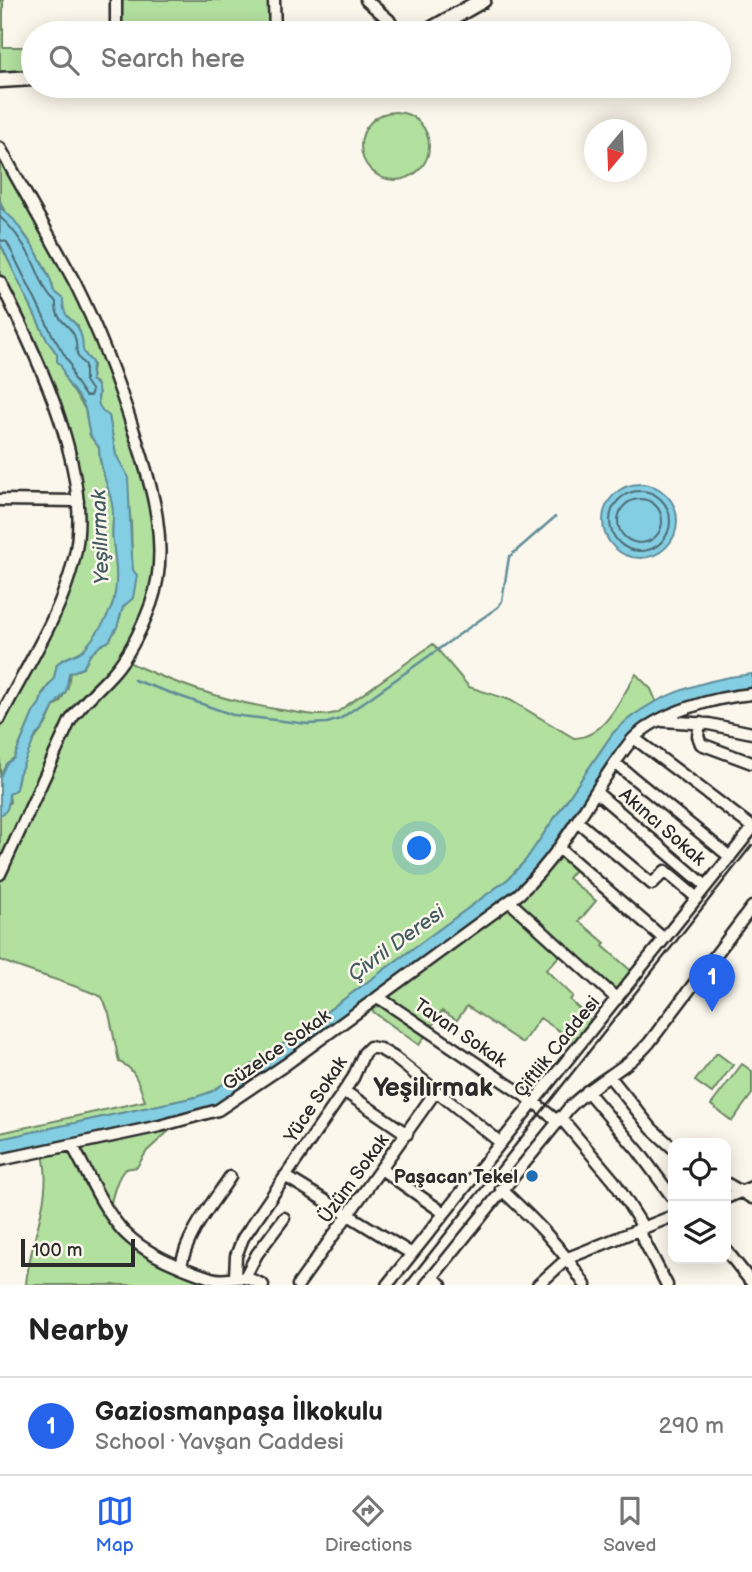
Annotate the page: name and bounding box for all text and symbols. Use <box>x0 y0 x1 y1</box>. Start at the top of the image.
search box <box>21 21 731 98</box>
icon: search <box>45 41 83 79</box>
text: Search here <box>101 44 245 75</box>
north arrow <box>584 119 647 182</box>
water label: Yeşilırmak <box>86 488 115 585</box>
street label: Akıncı Sokak <box>614 783 710 871</box>
your location <box>402 831 436 865</box>
water label: Çivril Deresi <box>343 899 451 987</box>
pin: 1 <box>689 954 735 1012</box>
street label: Çiftlik Caddesi <box>509 992 605 1102</box>
street label: Tavan Sokak <box>410 994 511 1073</box>
street label: Güzelce Sokak <box>218 1004 336 1096</box>
street label: Yüce Sokak <box>279 1052 353 1148</box>
district label: Yeşilırmak <box>373 1073 493 1104</box>
street label: Üzüm Sokak <box>314 1129 395 1228</box>
map controls <box>668 1138 731 1264</box>
button: locate <box>668 1138 731 1201</box>
place label: Paşacan Tekel <box>394 1166 518 1189</box>
marker: Paşacan Tekel <box>524 1168 540 1184</box>
button: layers <box>668 1201 731 1264</box>
scale bar <box>21 1236 135 1268</box>
text: 100 m <box>32 1239 83 1262</box>
text: Nearby <box>28 1313 128 1349</box>
text: Gaziosmanpaşa İlkokulu <box>95 1397 383 1428</box>
text: 1 <box>46 1412 56 1440</box>
text: 290 m <box>658 1412 724 1440</box>
text: School · Yavşan Caddesi <box>95 1428 344 1456</box>
tab: Map <box>96 1492 134 1557</box>
tab: Directions <box>325 1492 412 1557</box>
tab: Saved <box>603 1492 656 1557</box>

